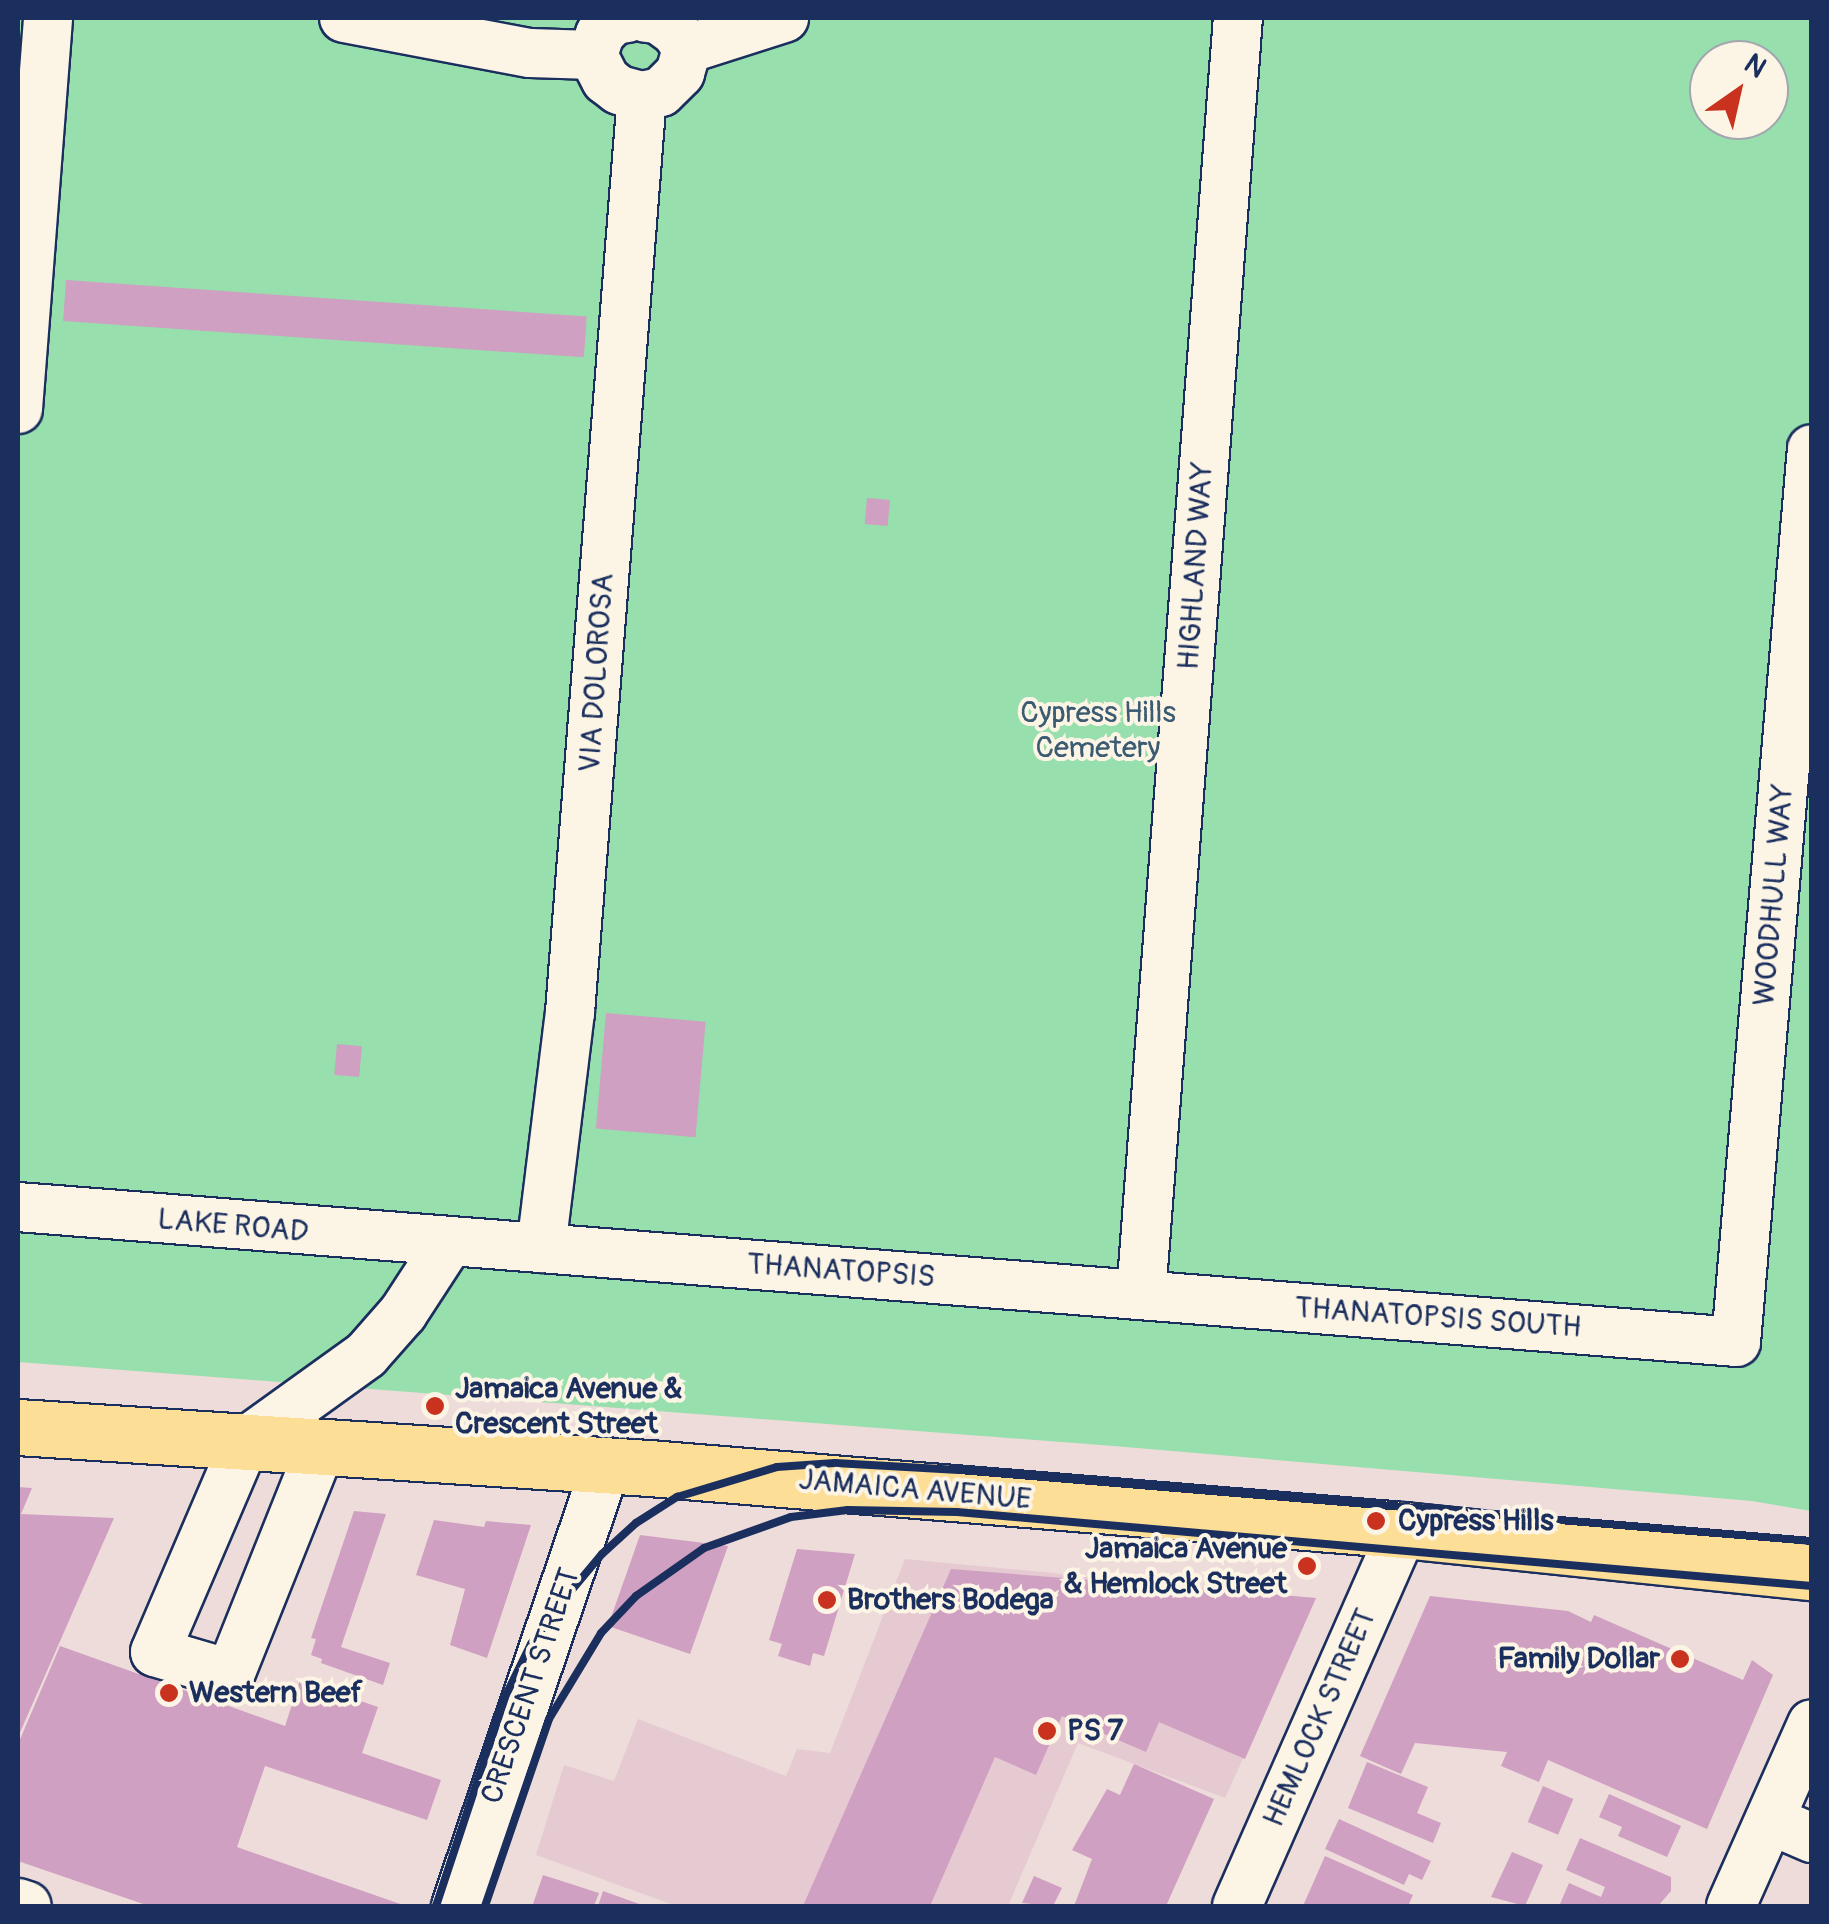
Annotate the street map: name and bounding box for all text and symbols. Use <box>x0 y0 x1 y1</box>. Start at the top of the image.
north arrow <box>1689 40 1789 140</box>
text: N <box>1737 47 1773 86</box>
street label: HIGHLAND WAY <box>1171 461 1221 671</box>
street label: VIA DOLOROSA <box>572 572 622 774</box>
park label: Cypress Hills Cemetery <box>1020 695 1176 766</box>
street label: WOODHULL WAY <box>1746 783 1802 1007</box>
street label: LAKE ROAD <box>156 1201 310 1251</box>
street label: THANATOPSIS <box>746 1246 936 1296</box>
street label: THANATOPSIS SOUTH <box>1294 1290 1582 1346</box>
place label: Jamaica Avenue & Crescent Street <box>455 1371 682 1442</box>
marker: Jamaica Avenue & Crescent Street <box>424 1395 446 1417</box>
street label: JAMAICA AVENUE <box>797 1462 1033 1518</box>
place label: Cypress Hills <box>1398 1503 1554 1539</box>
marker: Cypress Hills <box>1363 1508 1389 1534</box>
place label: Jamaica Avenue & Hemlock Street <box>1064 1531 1287 1602</box>
marker: Jamaica Avenue & Hemlock Street <box>1296 1555 1318 1577</box>
street label: CRESCENT STREET <box>474 1564 588 1808</box>
place label: Brothers Bodega <box>847 1582 1054 1618</box>
marker: Brothers Bodega <box>816 1589 838 1611</box>
street label: HEMLOCK STREET <box>1256 1604 1384 1832</box>
place label: Family Dollar <box>1497 1641 1660 1677</box>
marker: Family Dollar <box>1669 1648 1691 1670</box>
place label: Western Beef <box>189 1675 363 1711</box>
marker: Western Beef <box>158 1682 180 1704</box>
place label: PS 7 <box>1067 1713 1123 1749</box>
marker: PS 7 <box>1036 1720 1058 1742</box>

